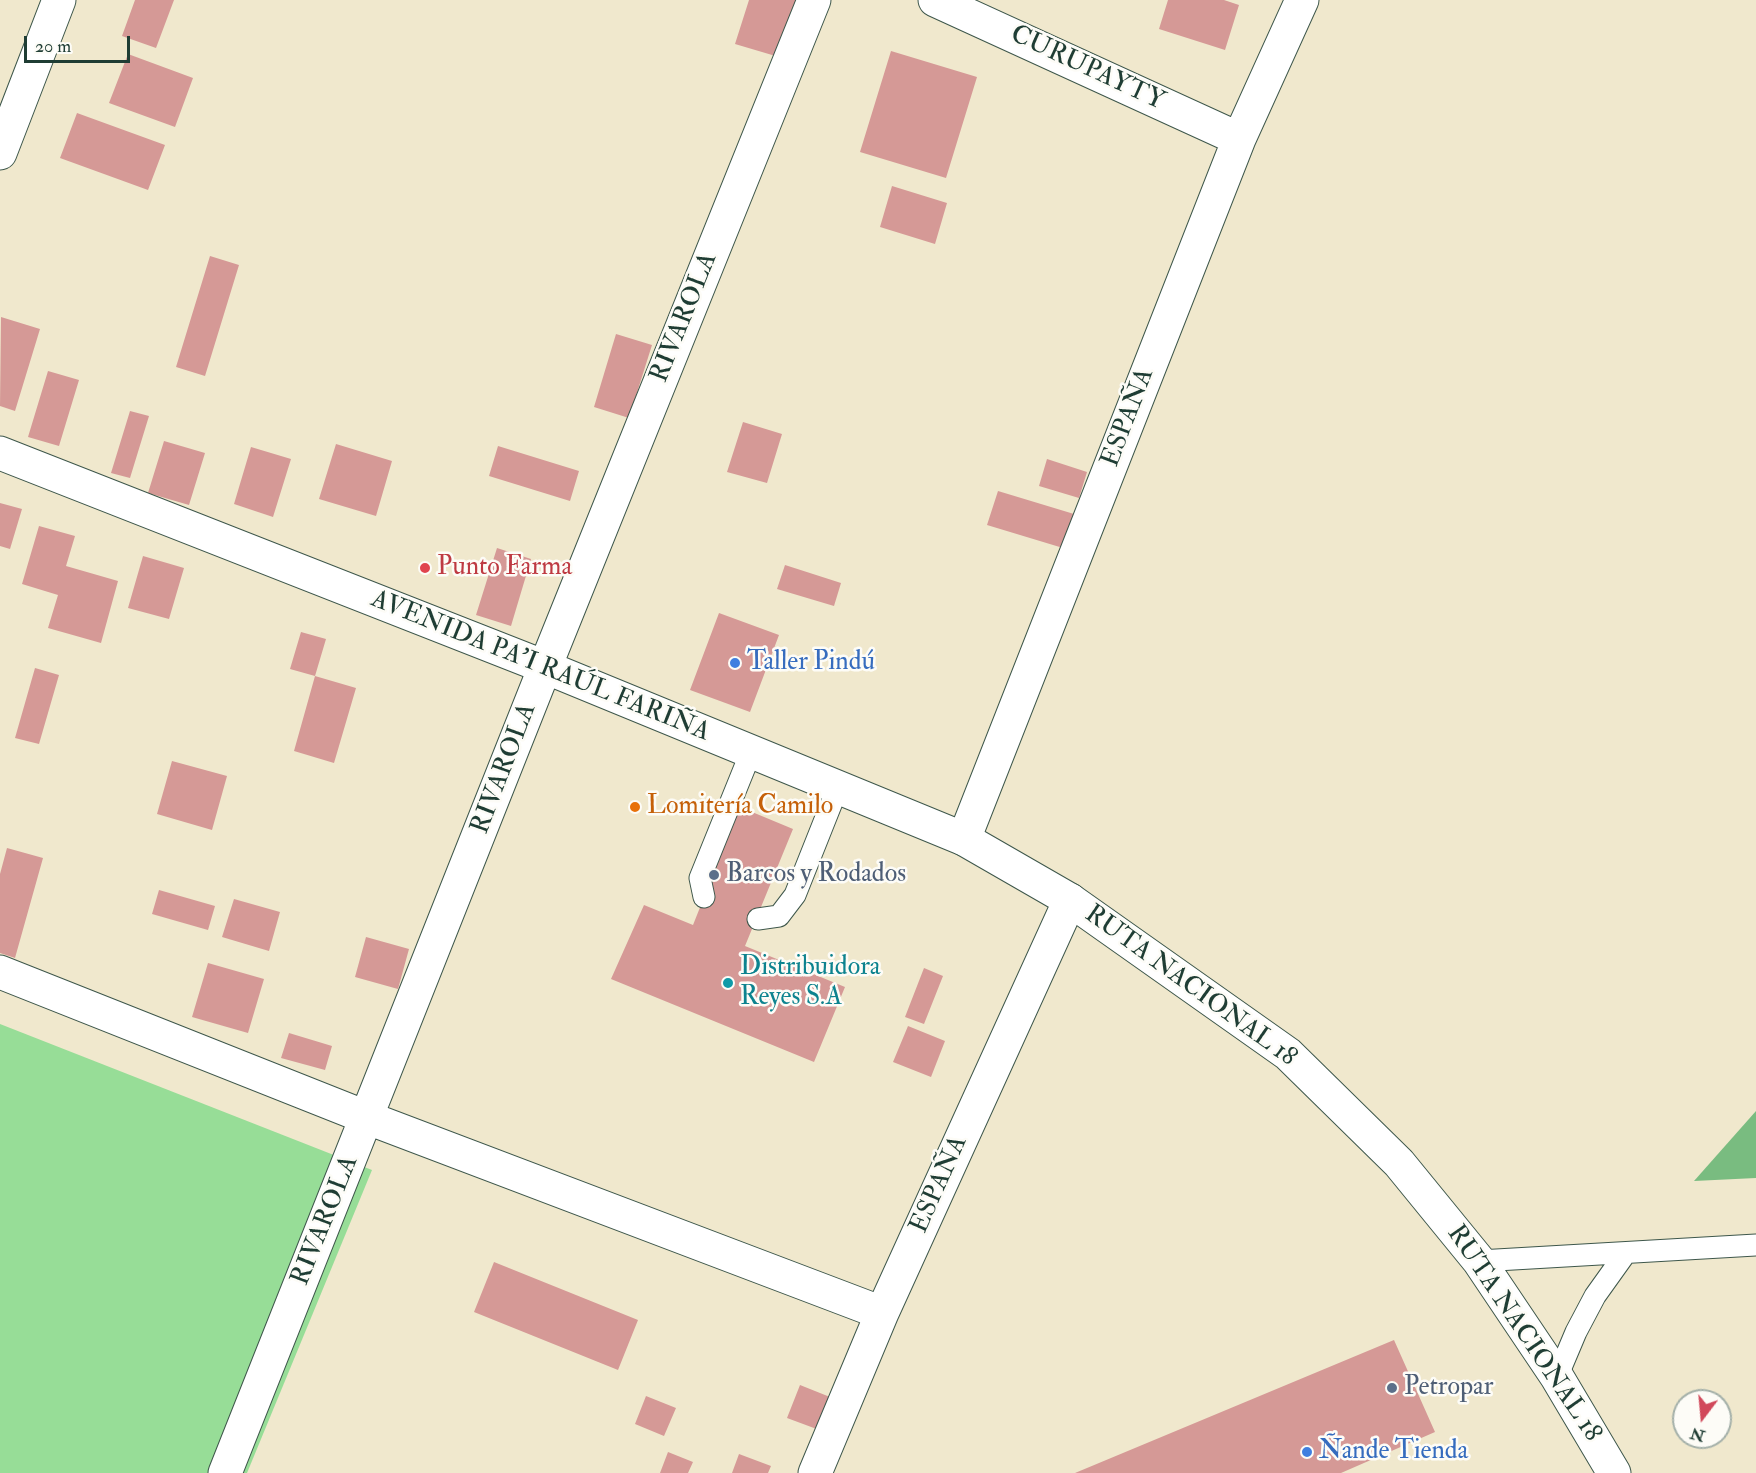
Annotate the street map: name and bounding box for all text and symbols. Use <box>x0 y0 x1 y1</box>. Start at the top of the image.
street label: CURUPAYTY <box>1005 20 1169 118</box>
scale bar <box>27 24 134 62</box>
text: 20 m <box>35 35 71 58</box>
street label: RIVAROLA <box>645 248 725 388</box>
street label: ESPAÑA <box>1096 364 1162 472</box>
place label: Punto Farma <box>437 552 572 584</box>
marker: Punto Farma <box>418 561 432 575</box>
street label: AVENIDA PA'I RAÚL FARIÑA <box>366 585 714 749</box>
place label: Taller Pindú <box>747 647 875 679</box>
marker: Taller Pindú <box>728 656 742 670</box>
street label: RIVAROLA <box>466 699 544 839</box>
place label: Lomitería Camilo <box>647 791 833 823</box>
marker: Lomitería Camilo <box>628 800 642 814</box>
place label: Barcos y Rodados <box>726 859 906 891</box>
marker: Barcos y Rodados <box>707 868 721 882</box>
street label: RUTA NACIONAL 18 <box>1078 900 1302 1074</box>
place label: Distribuidora Reyes S.A <box>740 952 881 1014</box>
marker: Distribuidora Reyes S.A <box>721 976 735 990</box>
street label: ESPAÑA <box>905 1131 975 1239</box>
street label: RIVAROLA <box>286 1151 366 1291</box>
street label: RUTA NACIONAL 18 <box>1439 1220 1607 1448</box>
place label: Petropar <box>1404 1372 1493 1404</box>
marker: Petropar <box>1385 1381 1399 1395</box>
north arrow <box>1672 1389 1732 1449</box>
text: N <box>1688 1423 1707 1446</box>
place label: Ñande Tienda <box>1319 1436 1468 1468</box>
marker: Ñande Tienda <box>1300 1445 1314 1459</box>

